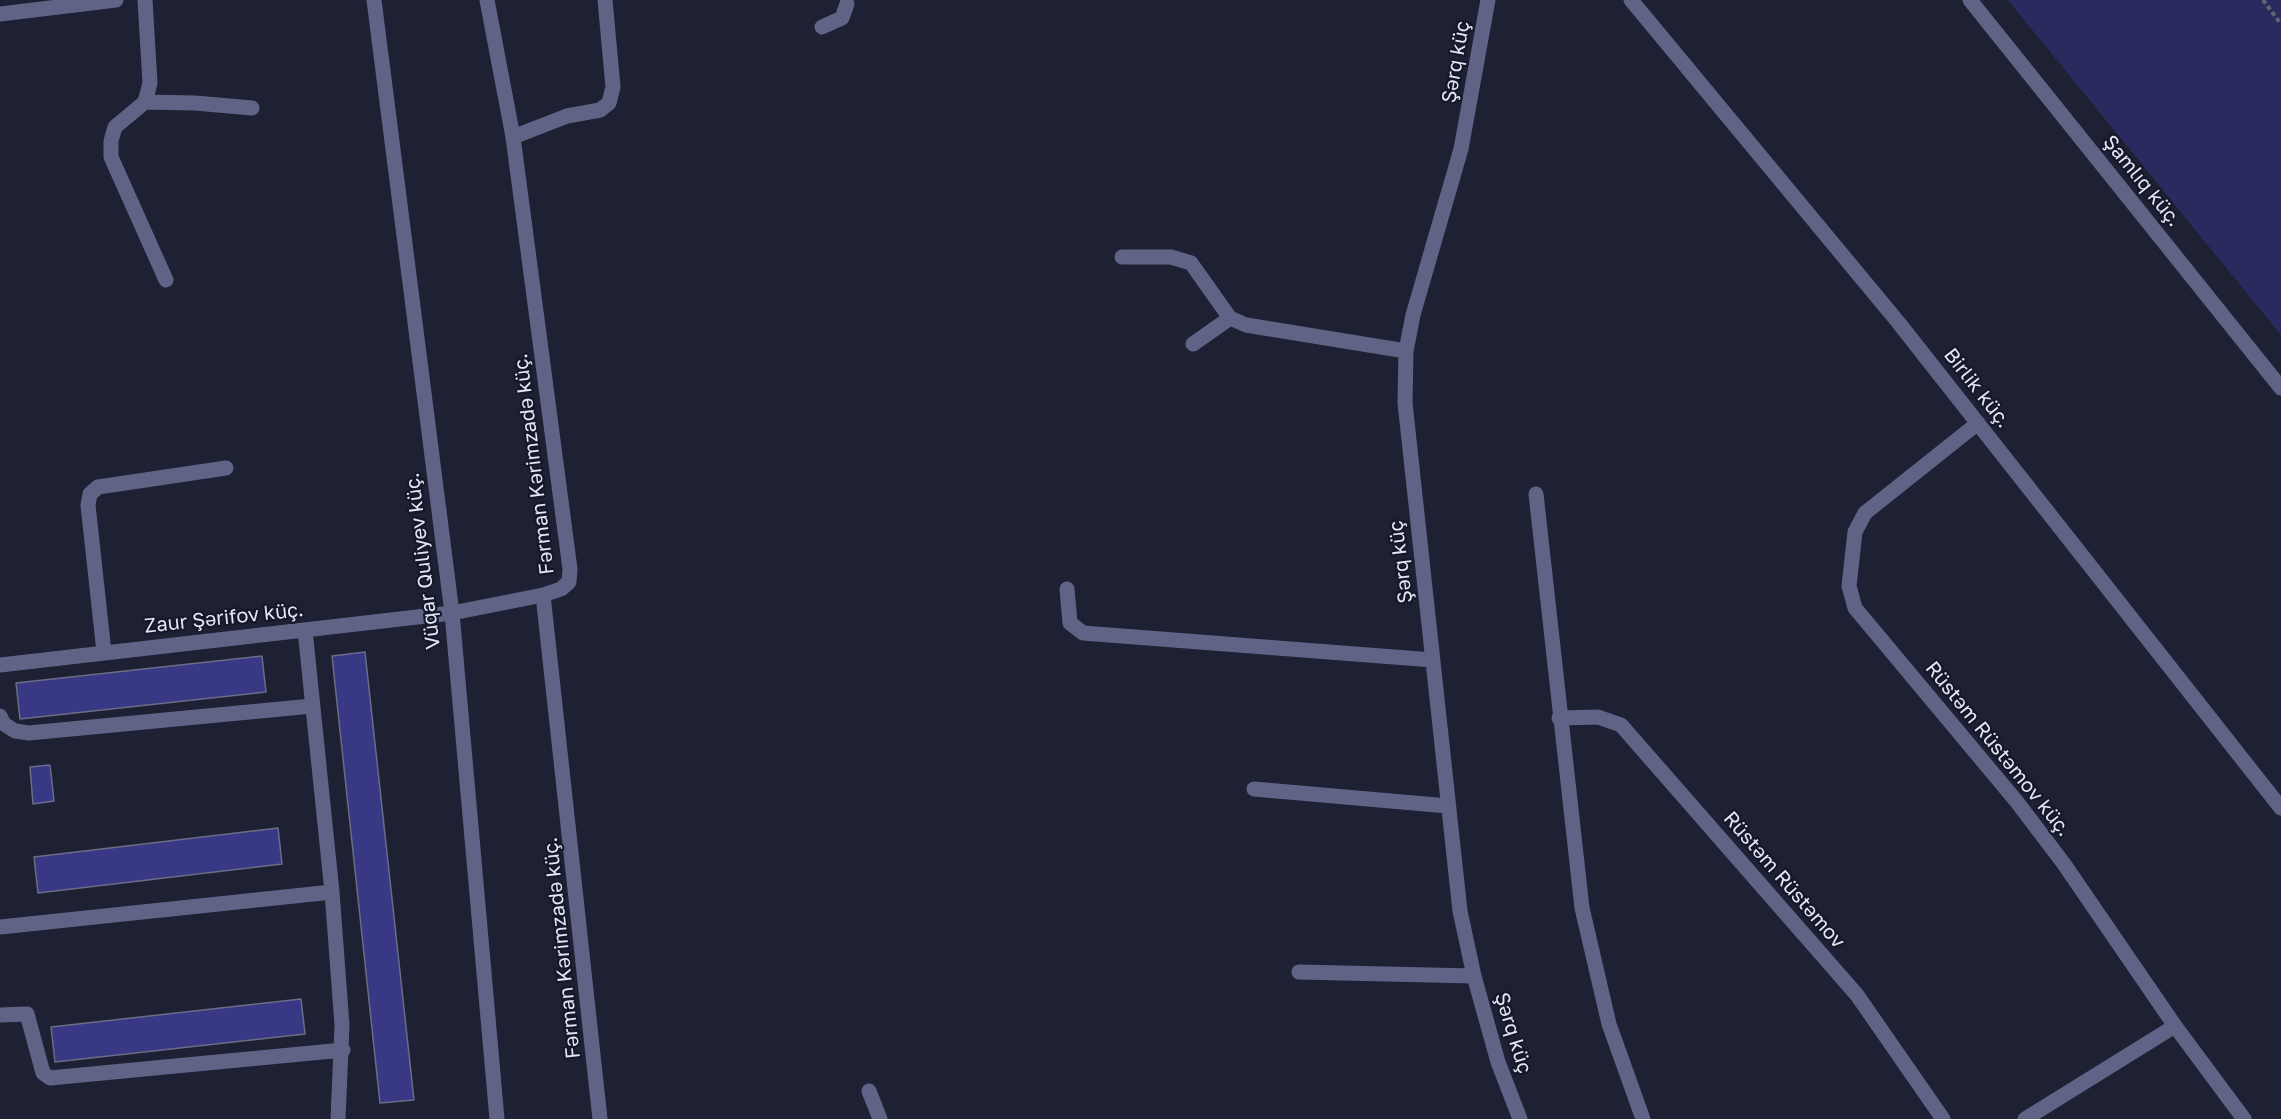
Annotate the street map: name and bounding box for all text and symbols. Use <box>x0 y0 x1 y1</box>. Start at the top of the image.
street label: Şərq küç <box>1437 19 1475 105</box>
street label: Şamlıq küç. <box>2098 130 2186 232</box>
street label: Birlik küç. <box>1938 343 2016 433</box>
street label: Fərman Kərimzadə küç. <box>509 352 559 576</box>
street label: Vüqar Quliyev küç. <box>400 471 446 651</box>
street label: Şərq küç <box>1384 519 1418 605</box>
street label: Zaur Şərifov küç. <box>143 598 305 638</box>
street label: Rüstəm Rüstəmov küç. <box>1920 657 2076 841</box>
street label: Rüstəm Rüstəmov <box>1718 807 1850 953</box>
street label: Fərman Kərimzadə küç. <box>538 836 586 1060</box>
street label: Şərq küç <box>1489 990 1537 1076</box>

